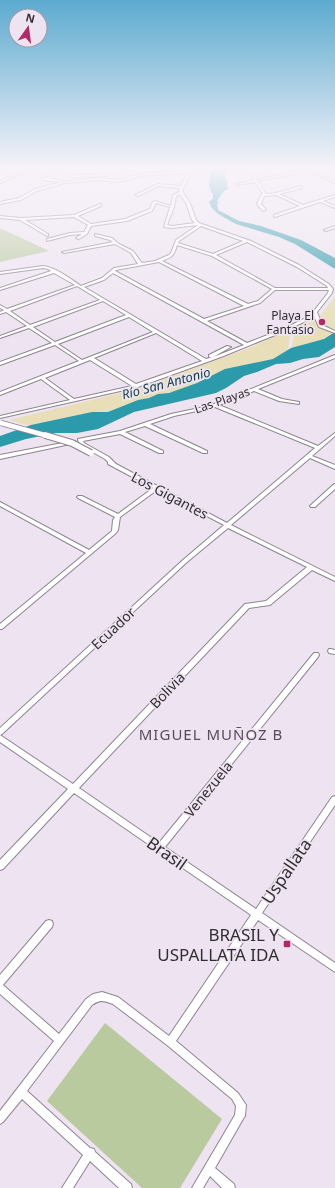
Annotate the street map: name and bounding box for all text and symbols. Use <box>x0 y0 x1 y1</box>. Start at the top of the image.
north arrow <box>8 8 48 48</box>
text: N <box>24 9 37 26</box>
place label: Playa El Fantasio <box>266 307 314 338</box>
marker: Playa El Fantasio <box>317 317 327 327</box>
water label: Río San Antonio <box>120 363 212 403</box>
street label: Las Playas <box>192 383 252 417</box>
street label: Los Gigantes <box>128 467 212 523</box>
street label: Ecuador <box>87 603 139 653</box>
street label: Bolivia <box>145 668 189 712</box>
district label: MIGUEL MUÑOZ B <box>139 724 283 744</box>
street label: Venezuela <box>180 757 236 821</box>
street label: Brasil <box>142 831 192 875</box>
street label: Uspallata <box>256 834 316 908</box>
place label: BRASIL Y USPALLATA IDA <box>157 923 279 966</box>
marker: BRASIL Y USPALLATA IDA <box>282 939 292 949</box>

